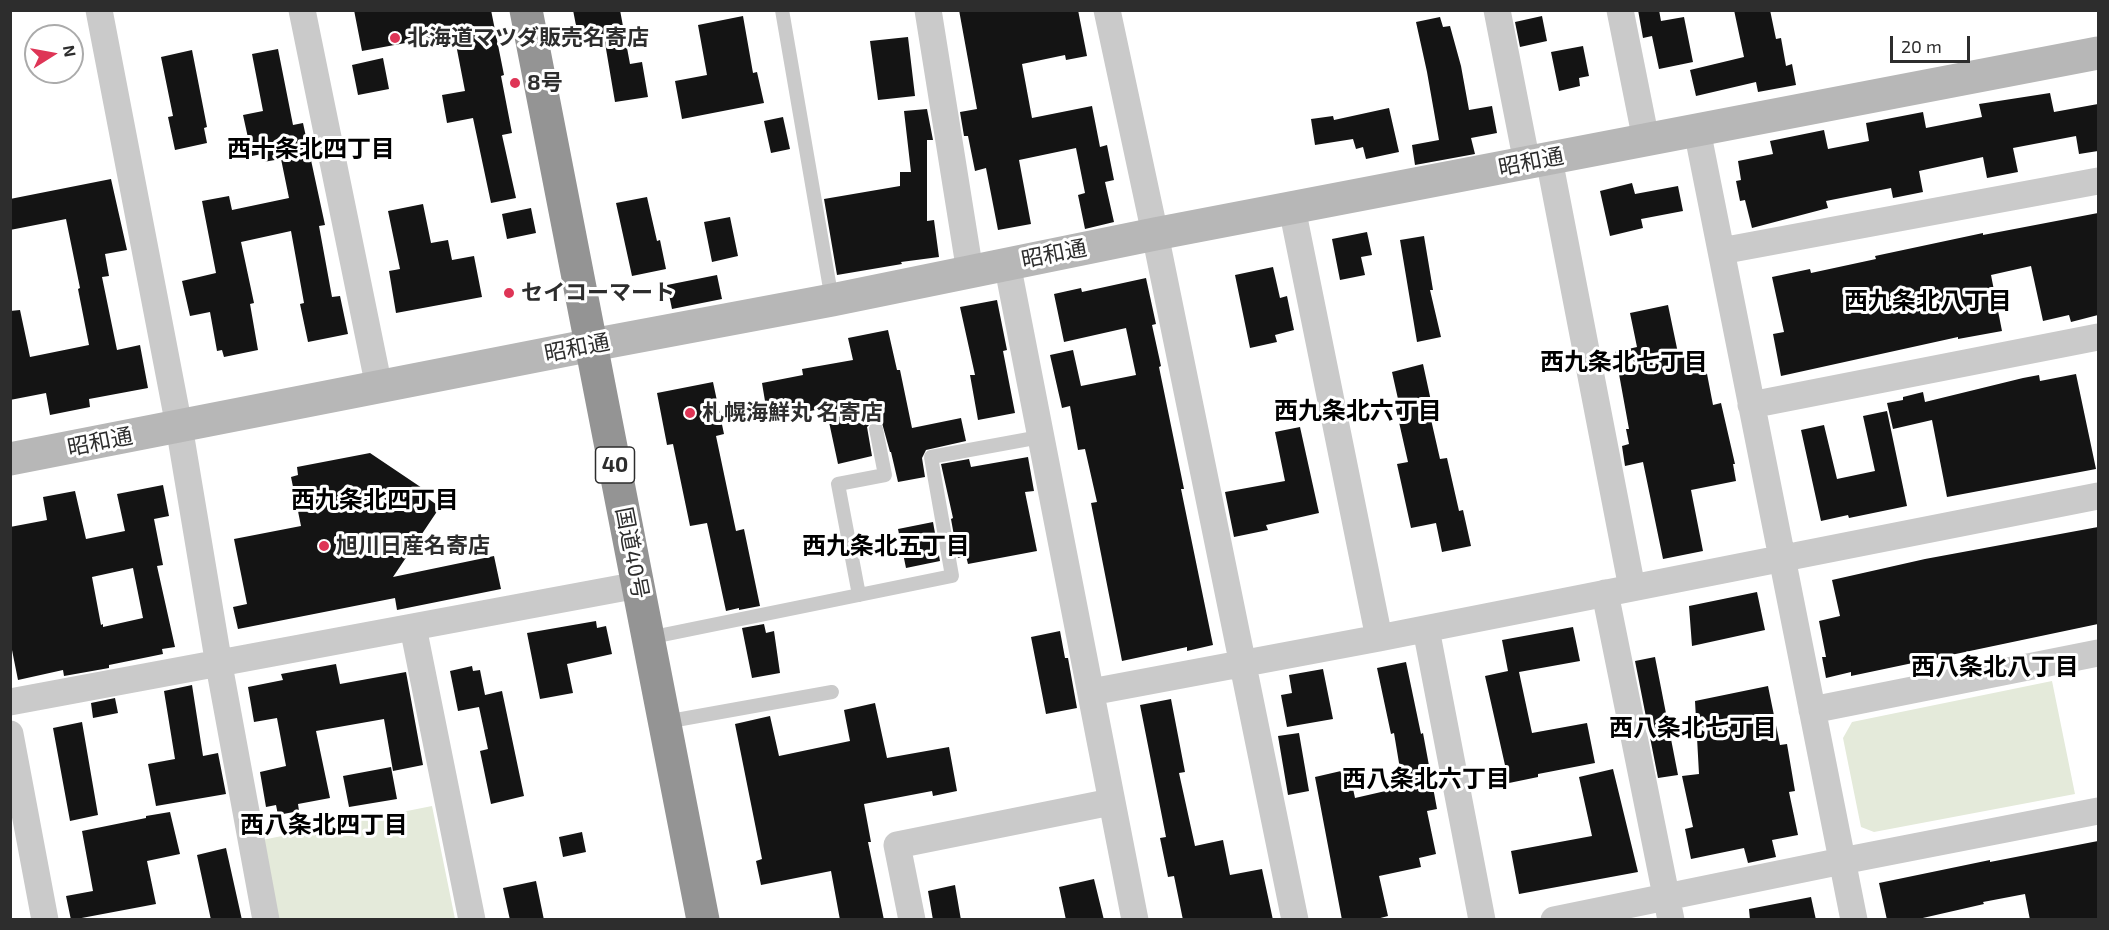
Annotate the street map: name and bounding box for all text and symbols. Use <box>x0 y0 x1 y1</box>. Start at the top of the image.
north arrow <box>24 24 84 84</box>
scale bar <box>1893 24 1972 62</box>
place label: 北海道マツダ販売名寄店 <box>407 25 649 51</box>
marker: 北海道マツダ販売名寄店 <box>388 31 402 45</box>
text: 20 m <box>1901 35 1942 57</box>
text: N <box>60 43 81 58</box>
place label: 8号 <box>527 70 563 96</box>
marker: 8号 <box>508 76 522 90</box>
district label: 西十条北四丁目 <box>227 135 395 163</box>
street label: 昭和通 <box>1496 143 1566 181</box>
street label: 昭和通 <box>1019 235 1089 273</box>
place label: セイコーマート <box>521 280 675 306</box>
marker: セイコーマート <box>502 286 516 300</box>
district label: 西九条北八丁目 <box>1844 287 2012 315</box>
street label: 昭和通 <box>542 329 612 367</box>
district label: 西九条北七丁目 <box>1540 348 1708 376</box>
district label: 西九条北六丁目 <box>1274 397 1442 425</box>
place label: 札幌海鮮丸 名寄店 <box>702 400 883 426</box>
marker: 札幌海鮮丸 名寄店 <box>683 406 697 420</box>
street label: 昭和通 <box>65 423 135 461</box>
road number: 40 <box>596 447 634 483</box>
district label: 西九条北四丁目 <box>291 486 459 514</box>
street label: 国道40号 <box>610 505 654 601</box>
district label: 西九条北五丁目 <box>802 532 970 560</box>
place label: 旭川日産名寄店 <box>336 533 490 559</box>
marker: 旭川日産名寄店 <box>317 539 331 553</box>
district label: 西八条北八丁目 <box>1911 653 2079 681</box>
district label: 西八条北七丁目 <box>1609 714 1777 742</box>
district label: 西八条北六丁目 <box>1342 765 1510 793</box>
district label: 西八条北四丁目 <box>240 811 408 839</box>

